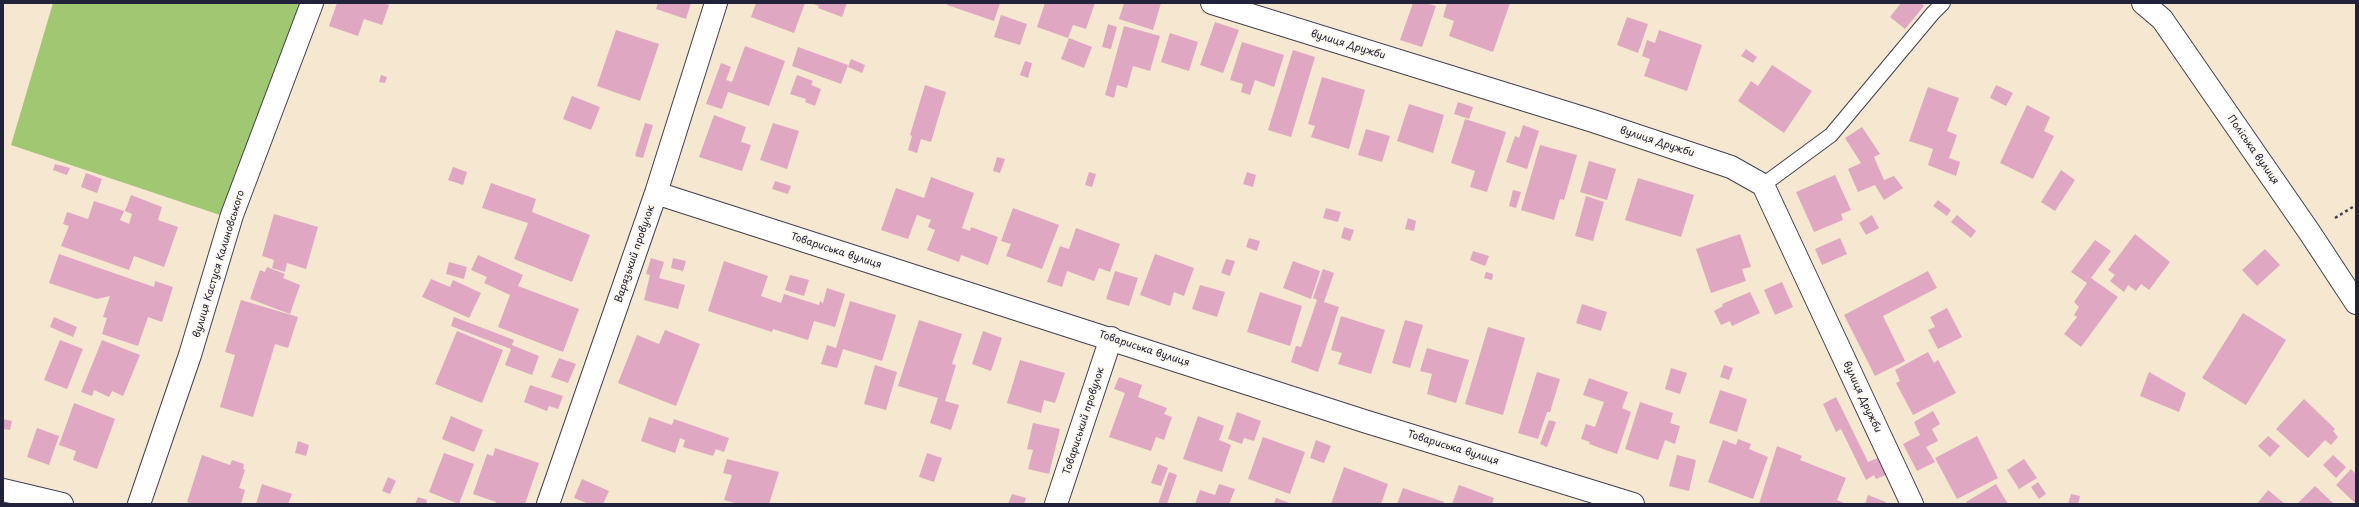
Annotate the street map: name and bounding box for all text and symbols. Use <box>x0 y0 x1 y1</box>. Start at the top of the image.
street label: вулиця Дружби <box>1309 28 1387 62</box>
street label: Поліська вулиця <box>2225 113 2281 187</box>
street label: вулиця Дружби <box>1618 124 1696 160</box>
street label: вулиця Кастуся Калиновського <box>191 189 247 339</box>
street label: Варязький провулок <box>613 204 657 304</box>
street label: Товариська вулиця <box>789 231 883 271</box>
street label: Товариська вулиця <box>1097 329 1191 369</box>
street label: вулиця Дружби <box>1840 359 1884 435</box>
street label: Товариський провулок <box>1061 366 1107 476</box>
street label: Товариська вулиця <box>1406 428 1500 468</box>

